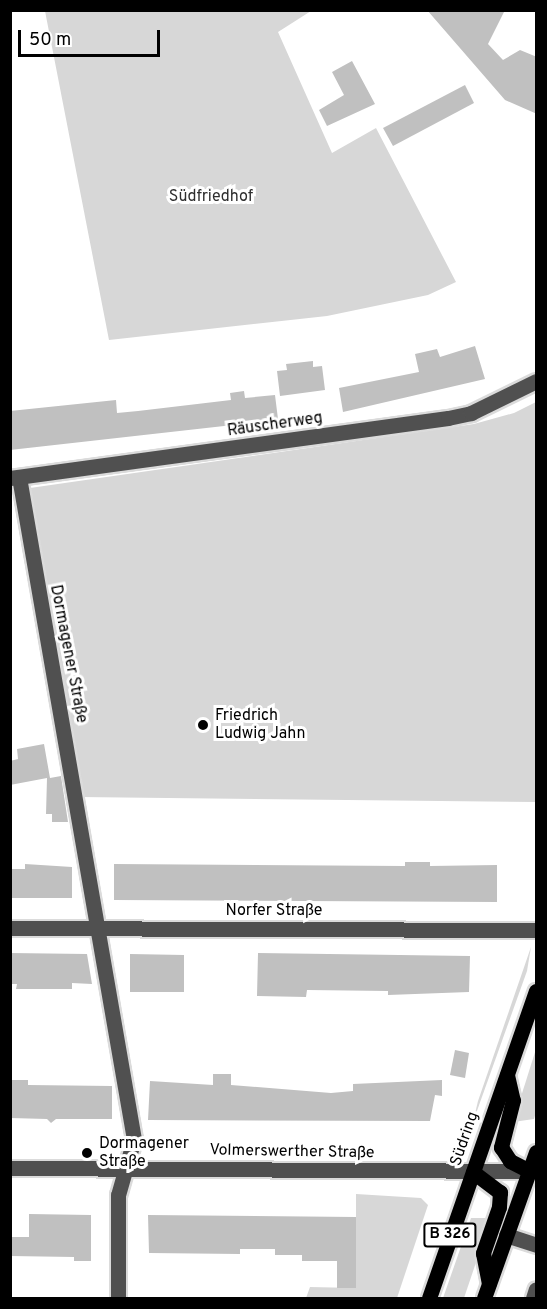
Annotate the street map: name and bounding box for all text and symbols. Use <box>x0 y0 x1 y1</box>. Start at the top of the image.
scale bar <box>21 18 164 56</box>
text: 50 m <box>29 29 71 52</box>
park label: Südfriedhof <box>169 187 253 207</box>
street label: Räuscherweg <box>226 409 324 441</box>
street label: Dormagener Straße <box>45 583 91 725</box>
place label: Friedrich Ludwig Jahn <box>215 706 306 744</box>
marker: Friedrich Ludwig Jahn <box>196 718 210 732</box>
street label: Norfer Straße <box>226 901 322 921</box>
street label: Südring <box>447 1109 483 1169</box>
place label: Dormagener Straße <box>99 1134 189 1172</box>
street label: Volmerswerther Straße <box>209 1141 375 1163</box>
marker: Dormagener Straße <box>80 1146 94 1160</box>
road number: B 326 <box>423 1223 477 1247</box>

